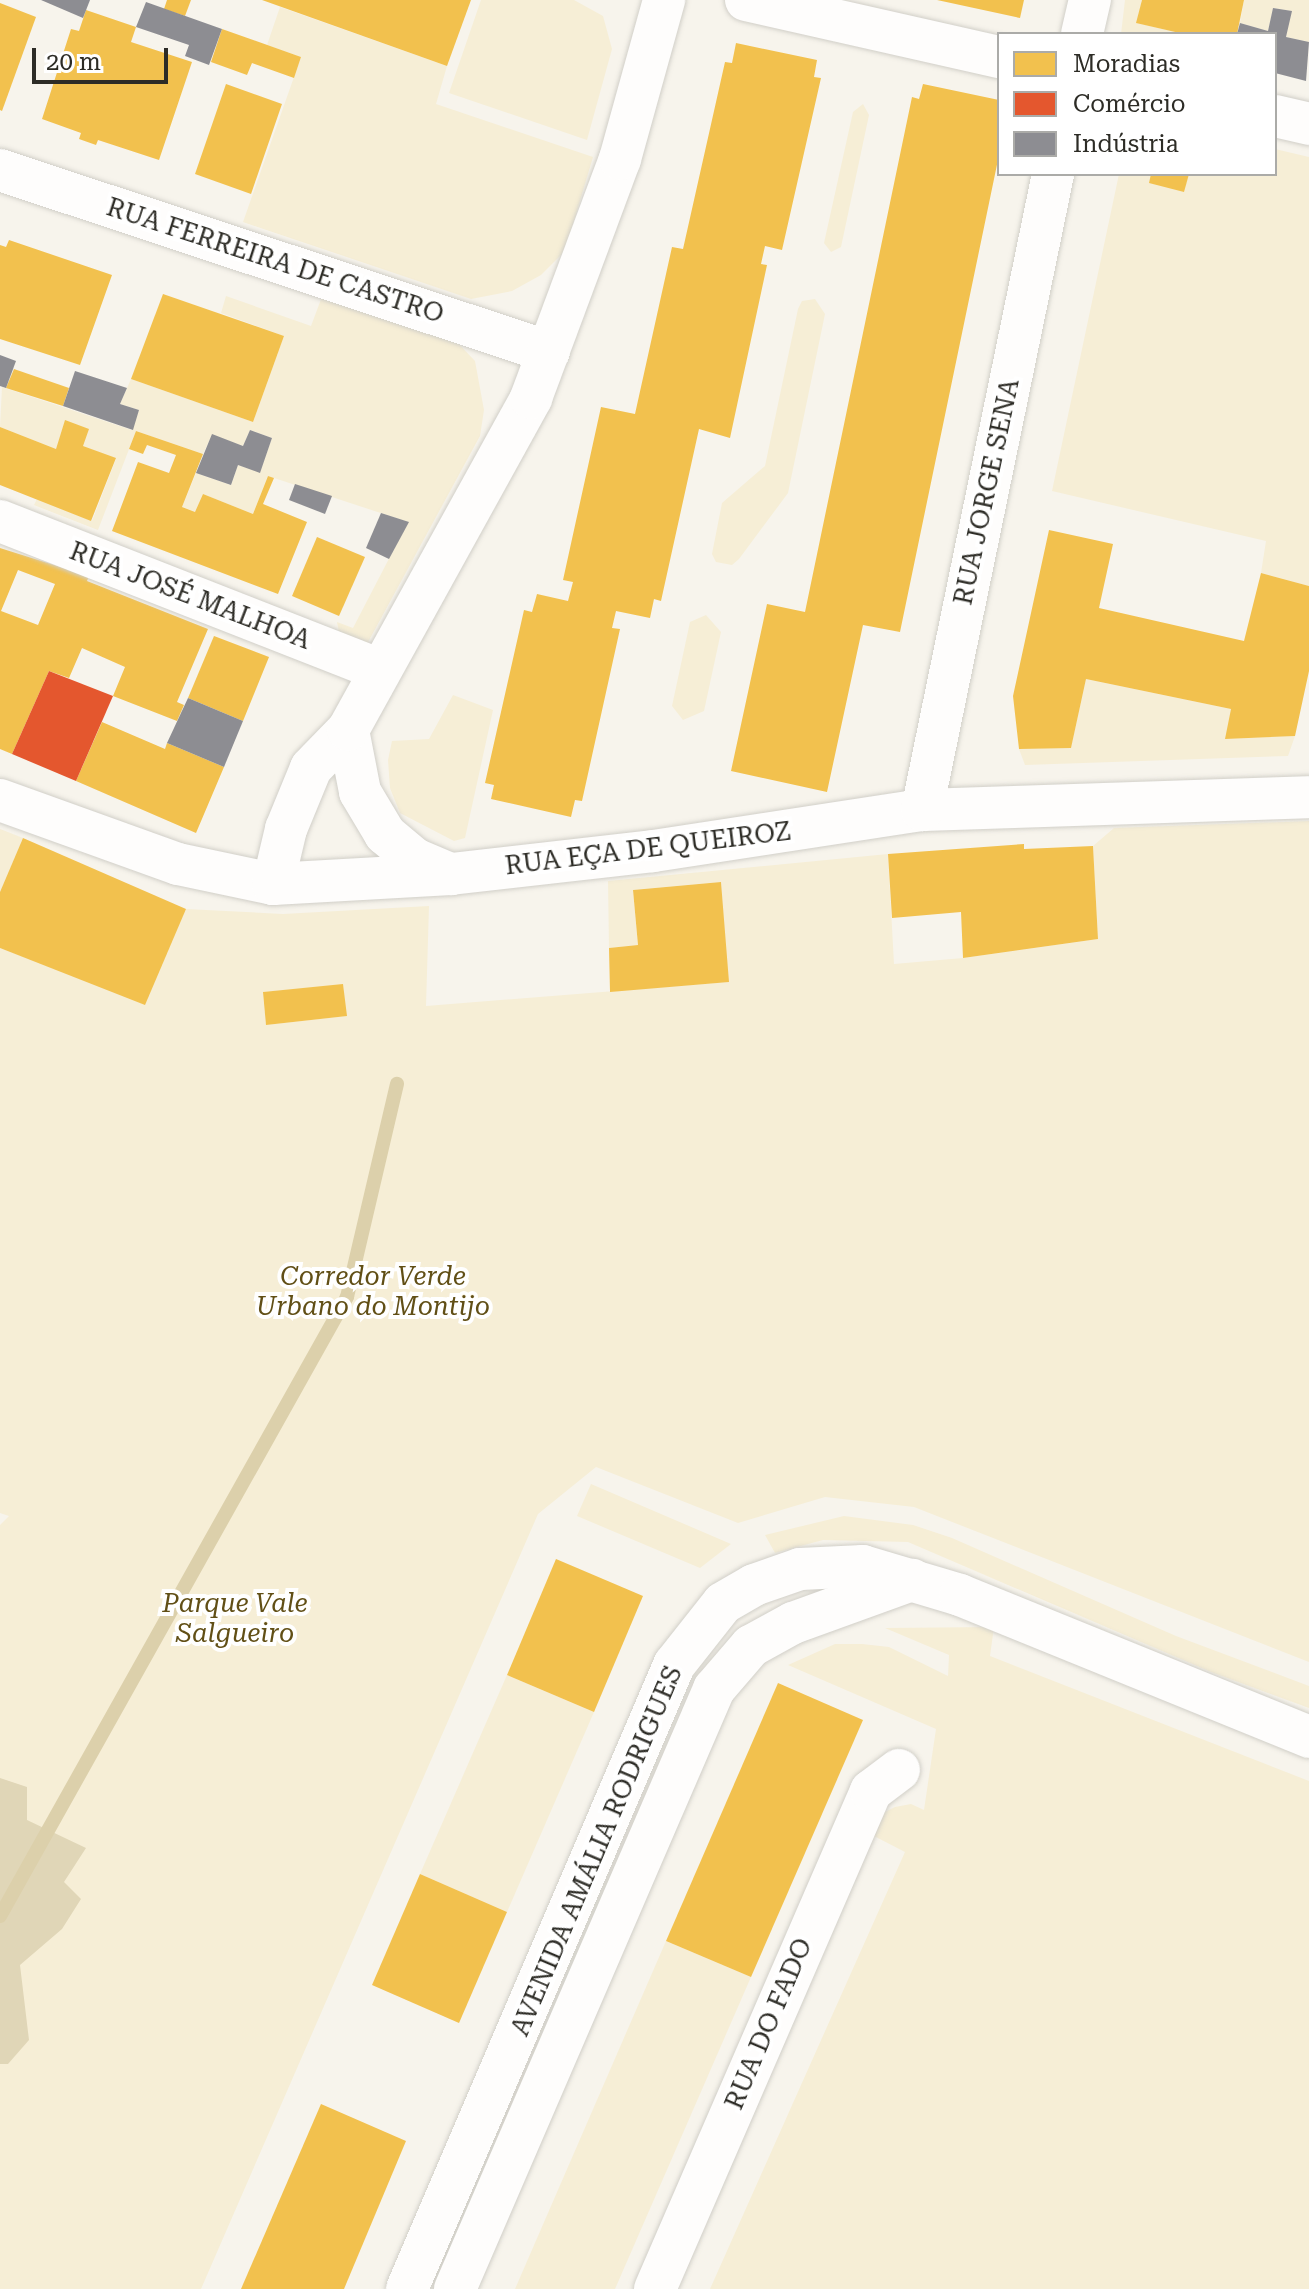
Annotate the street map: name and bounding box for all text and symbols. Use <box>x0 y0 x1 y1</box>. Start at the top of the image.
scale bar <box>36 32 172 82</box>
legend <box>997 32 1277 176</box>
text: 20 m <box>46 48 101 76</box>
text: Moradias <box>1073 50 1180 78</box>
text: Comércio <box>1073 90 1186 118</box>
text: Indústria <box>1073 130 1179 158</box>
street label: RUA FERREIRA DE CASTRO <box>103 192 447 330</box>
street label: RUA JORGE SENA <box>948 376 1026 608</box>
street label: RUA JOSÉ MALHOA <box>65 536 315 656</box>
street label: RUA EÇA DE QUEIROZ <box>503 816 793 882</box>
park label: Corredor Verde Urbano do Montijo <box>256 1261 490 1322</box>
park label: Parque Vale Salgueiro <box>162 1588 308 1650</box>
street label: AVENIDA AMÁLIA RODRIGUES <box>505 1661 689 2041</box>
street label: RUA DO FADO <box>719 1934 819 2114</box>

